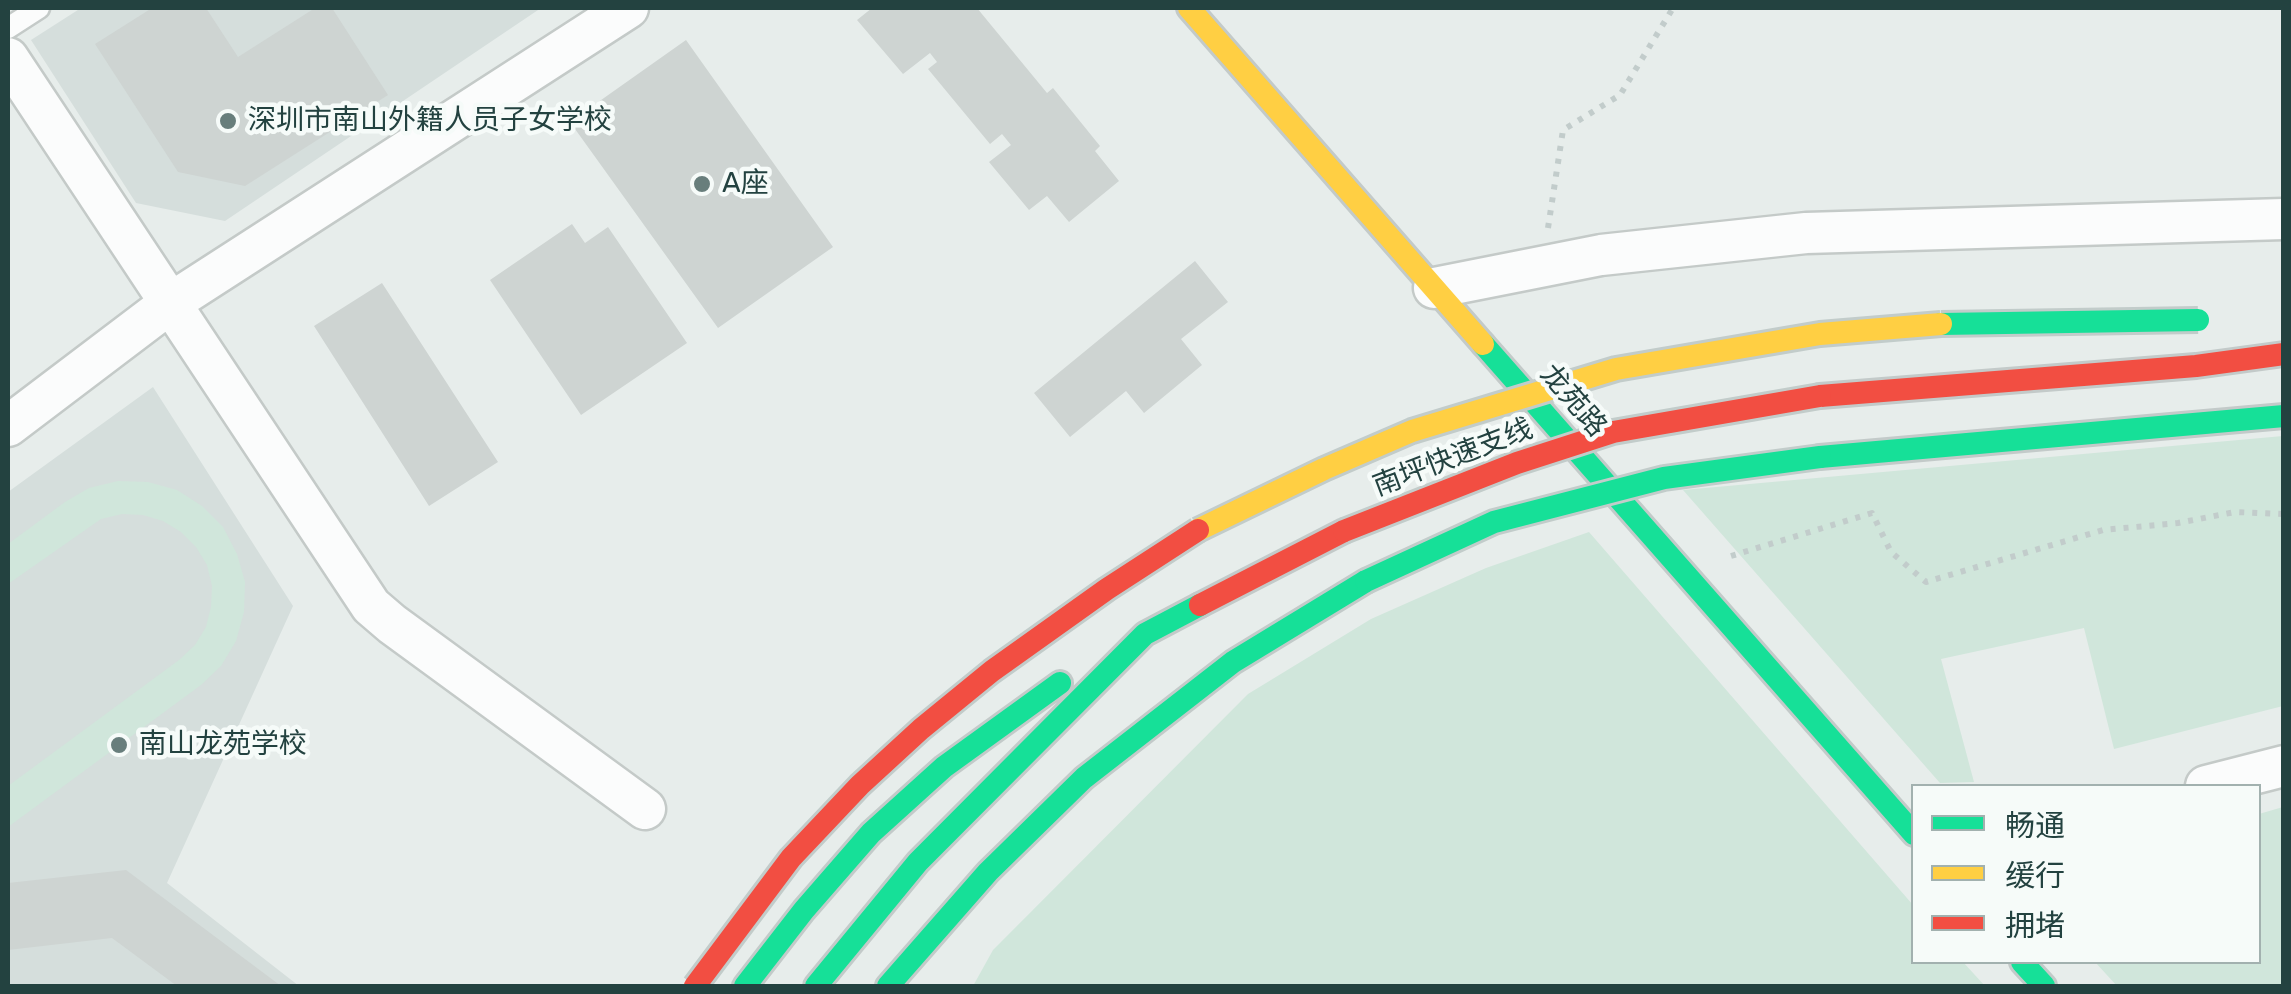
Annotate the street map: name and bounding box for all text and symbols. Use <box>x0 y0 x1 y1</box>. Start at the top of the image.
place label: 深圳市南山外籍人员子女学校 <box>248 104 612 138</box>
marker: 深圳市南山外籍人员子女学校 <box>217 110 239 132</box>
place label: A座 <box>722 167 769 201</box>
marker: A座 <box>691 173 713 195</box>
street label: 龙苑路 <box>1533 358 1613 444</box>
street label: 南坪快速支线 <box>1369 412 1537 504</box>
place label: 南山龙苑学校 <box>139 728 307 762</box>
marker: 南山龙苑学校 <box>108 734 130 756</box>
legend <box>1911 784 2261 964</box>
text: 畅通 <box>2005 808 2065 844</box>
text: 缓行 <box>2005 858 2065 894</box>
text: 拥堵 <box>2005 908 2065 944</box>

